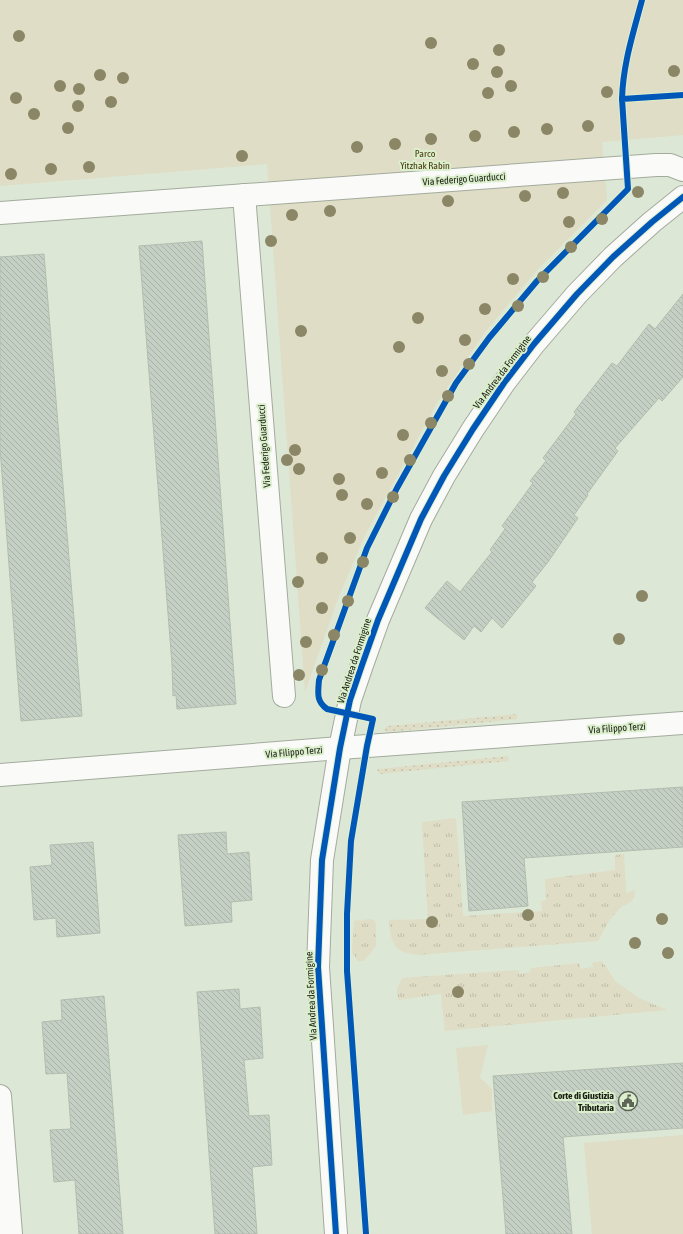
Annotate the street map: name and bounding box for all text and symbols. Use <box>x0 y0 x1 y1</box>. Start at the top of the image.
park label: Parco Yitzhak Rabin <box>400 148 450 171</box>
street label: Via Federigo Guarducci <box>422 171 506 187</box>
street label: Via Andrea da Formigine <box>471 333 533 411</box>
street label: Via Federigo Guarducci <box>256 404 272 488</box>
street label: Via Andrea da Formigine <box>335 617 373 705</box>
street label: Via Filippo Terzi <box>588 721 646 735</box>
street label: Via Filippo Terzi <box>265 744 323 760</box>
street label: Via Andrea da Formigine <box>303 951 319 1041</box>
place label: Corte di Giustizia Tributaria <box>553 1090 614 1113</box>
public building icon: Corte di Giustizia Tributaria <box>617 1090 639 1112</box>

